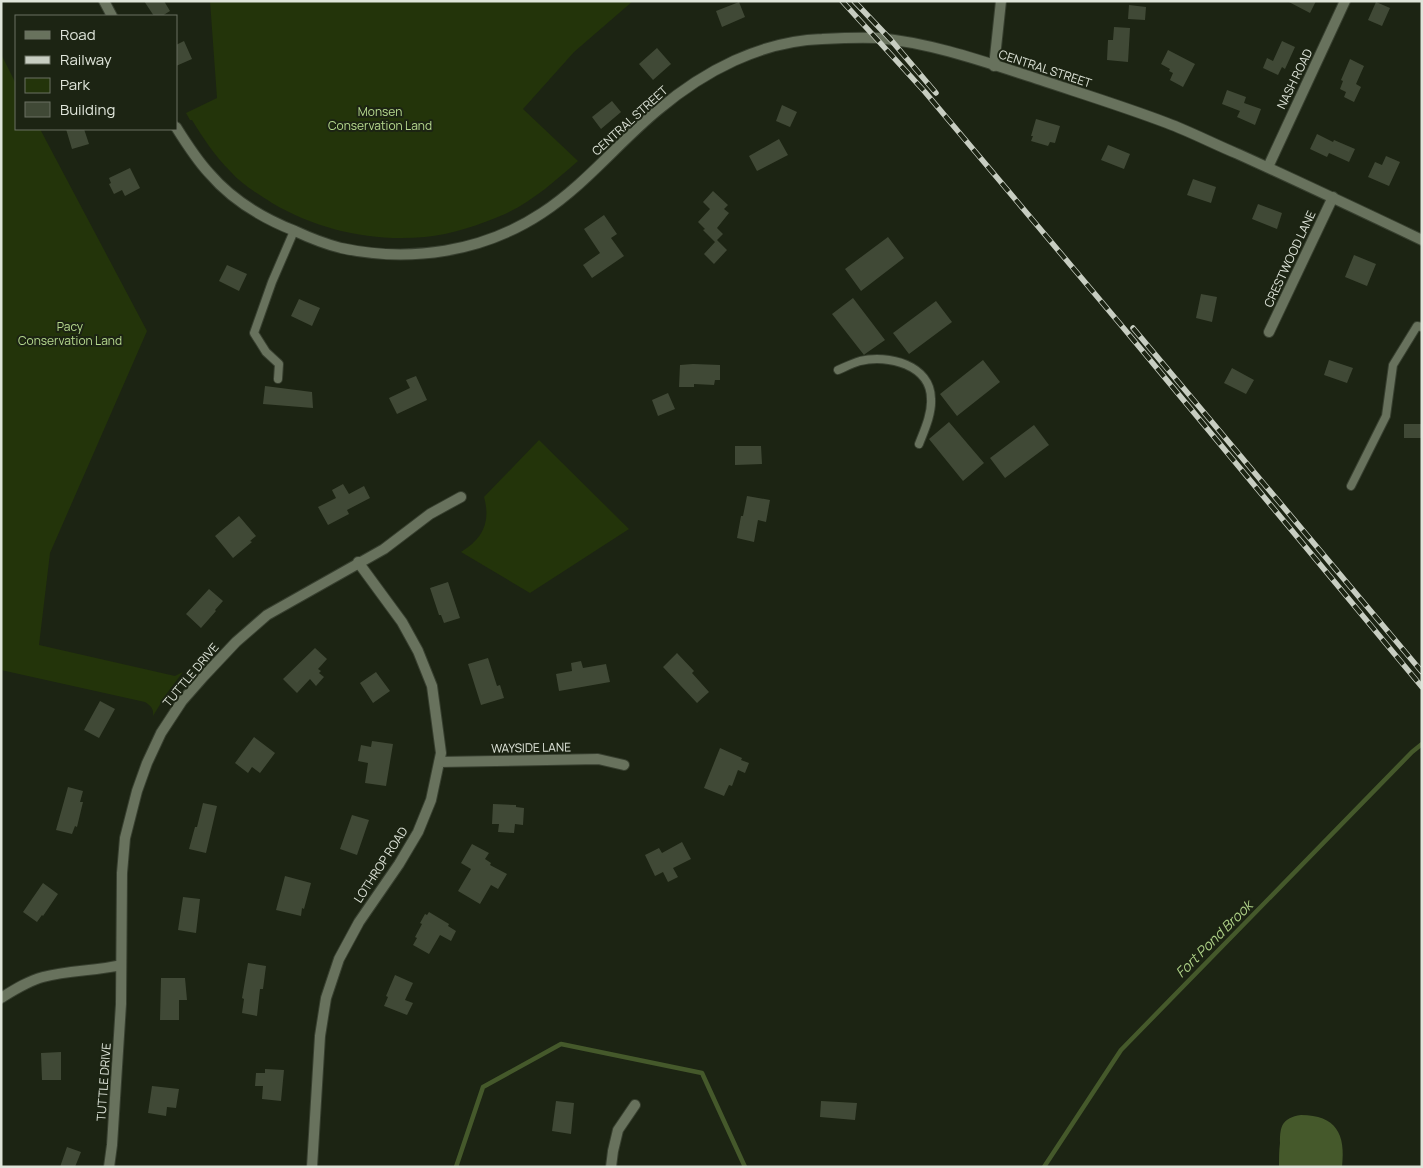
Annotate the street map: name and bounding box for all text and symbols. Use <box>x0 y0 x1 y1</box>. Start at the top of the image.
legend <box>15 15 178 130</box>
text: Road <box>60 24 96 45</box>
street label: CENTRAL STREET <box>996 45 1095 92</box>
street label: NASH ROAD <box>1273 46 1316 112</box>
text: Railway <box>60 49 112 70</box>
text: Park <box>60 74 90 95</box>
street label: CENTRAL STREET <box>588 81 672 159</box>
text: Building <box>60 99 115 120</box>
park label: Monsen Conservation Land <box>328 103 432 134</box>
street label: CRESTWOOD LANE <box>1260 208 1319 310</box>
park label: Pacy Conservation Land <box>18 318 122 349</box>
street label: TUTTLE DRIVE <box>159 639 222 710</box>
street label: WAYSIDE LANE <box>491 738 571 757</box>
street label: LOTHROP ROAD <box>350 824 411 906</box>
water label: Fort Pond Brook <box>1171 895 1258 981</box>
street label: TUTTLE DRIVE <box>92 1042 115 1122</box>

